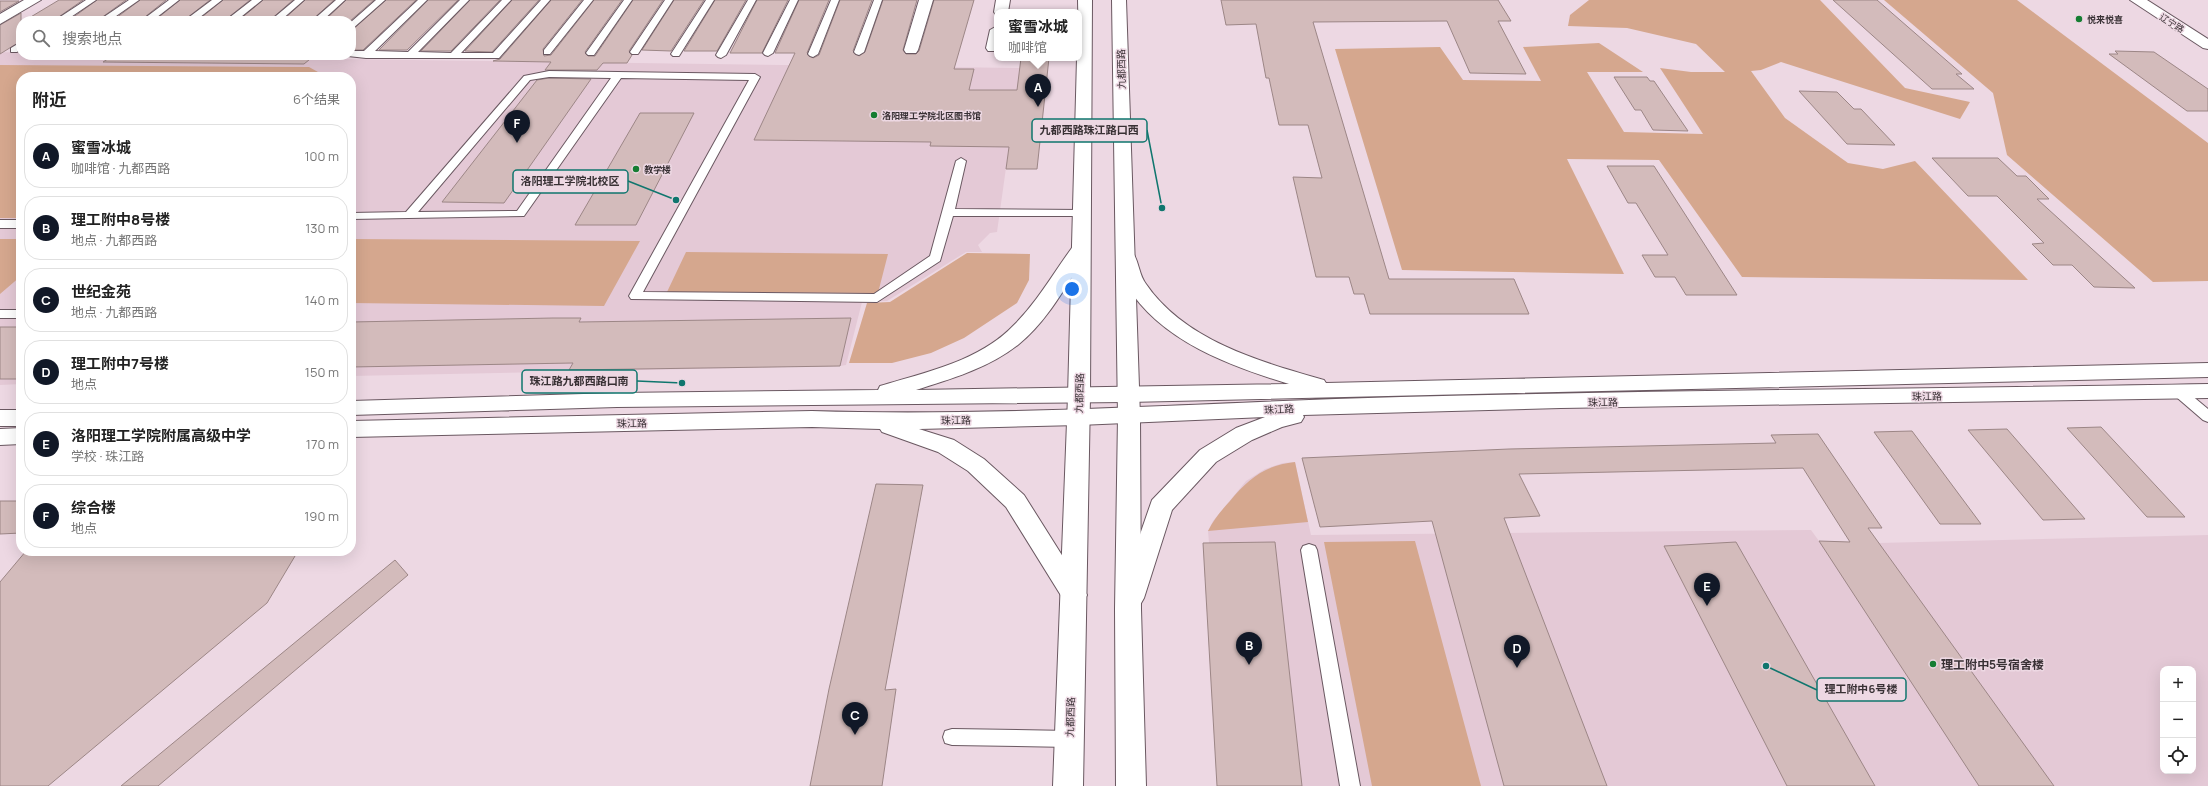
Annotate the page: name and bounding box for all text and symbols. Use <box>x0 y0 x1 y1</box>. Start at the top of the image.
popup <box>994 9 1082 61</box>
street label: 辽宁路 <box>2157 10 2187 36</box>
place label: 悦来悦喜 <box>2087 13 2123 26</box>
marker: 悦来悦喜 <box>2074 14 2084 24</box>
search box <box>16 16 356 60</box>
text: 蜜雪冰城 <box>1008 16 1068 37</box>
icon: search <box>30 27 52 49</box>
text: 搜索地点 <box>62 28 122 49</box>
text: 咖啡馆 <box>1008 38 1047 56</box>
street label: 九都西路 <box>1114 49 1128 89</box>
pin: A <box>1025 74 1051 107</box>
text: 附近 <box>32 88 66 111</box>
text: 6个结果 <box>293 90 340 108</box>
place label: 洛阳理工学院北区图书馆 <box>882 109 981 122</box>
pin: F <box>504 110 530 143</box>
marker: 洛阳理工学院北区图书馆 <box>869 110 879 120</box>
callout: 九都西路珠江路口西 <box>1032 119 1147 142</box>
text: 九都西路珠江路口西 <box>1040 122 1139 137</box>
text: 蜜雪冰城 <box>71 137 131 158</box>
text: A <box>42 147 50 165</box>
text: 100 m <box>304 147 339 165</box>
text: 咖啡馆 · 九都西路 <box>71 159 170 177</box>
place label: 教学楼 <box>644 163 671 176</box>
marker: 教学楼 <box>631 164 641 174</box>
callout: 洛阳理工学院北校区 <box>513 170 628 193</box>
text: 洛阳理工学院北校区 <box>521 173 620 188</box>
text: 理工附中8号楼 <box>71 209 170 230</box>
text: B <box>42 219 50 237</box>
text: 130 m <box>305 219 339 237</box>
text: 地点 · 九都西路 <box>71 231 157 249</box>
your location <box>1062 279 1082 299</box>
text: 世纪金苑 <box>71 281 131 302</box>
text: C <box>41 291 51 309</box>
text: 140 m <box>305 291 339 309</box>
text: 地点 · 九都西路 <box>71 303 157 321</box>
text: 理工附中7号楼 <box>71 353 169 374</box>
text: D <box>41 363 51 381</box>
text: 150 m <box>305 363 339 381</box>
callout: 珠江路九都西路口南 <box>522 370 637 393</box>
text: 珠江路九都西路口南 <box>530 373 629 388</box>
street label: 九都西路 <box>1071 373 1087 413</box>
text: 地点 <box>71 375 97 393</box>
street label: 珠江路 <box>1912 389 1942 403</box>
street label: 珠江路 <box>1588 395 1618 409</box>
street label: 珠江路 <box>1264 401 1294 417</box>
street label: 珠江路 <box>941 413 971 427</box>
street label: 珠江路 <box>617 416 647 430</box>
text: 洛阳理工学院附属高级中学 <box>71 425 251 446</box>
text: E <box>42 435 50 453</box>
text: 170 m <box>306 435 339 453</box>
text: 学校 · 珠江路 <box>71 447 144 465</box>
text: 综合楼 <box>71 497 116 518</box>
text: F <box>43 507 49 525</box>
text: 190 m <box>304 507 339 525</box>
text: 地点 <box>71 519 97 537</box>
pin: E <box>1694 573 1720 606</box>
pin: B <box>1236 632 1262 665</box>
pin: D <box>1504 635 1530 668</box>
place label: 理工附中5号宿舍楼 <box>1941 656 2044 673</box>
marker: 理工附中5号宿舍楼 <box>1928 659 1938 669</box>
map controls <box>2160 666 2196 774</box>
button: + <box>2160 666 2196 702</box>
callout: 理工附中6号楼 <box>1817 678 1906 701</box>
text: 理工附中6号楼 <box>1825 681 1897 696</box>
street label: 九都西路 <box>1062 697 1078 737</box>
pin: C <box>842 702 868 735</box>
button: − <box>2160 702 2196 738</box>
button: locate <box>2160 738 2196 774</box>

